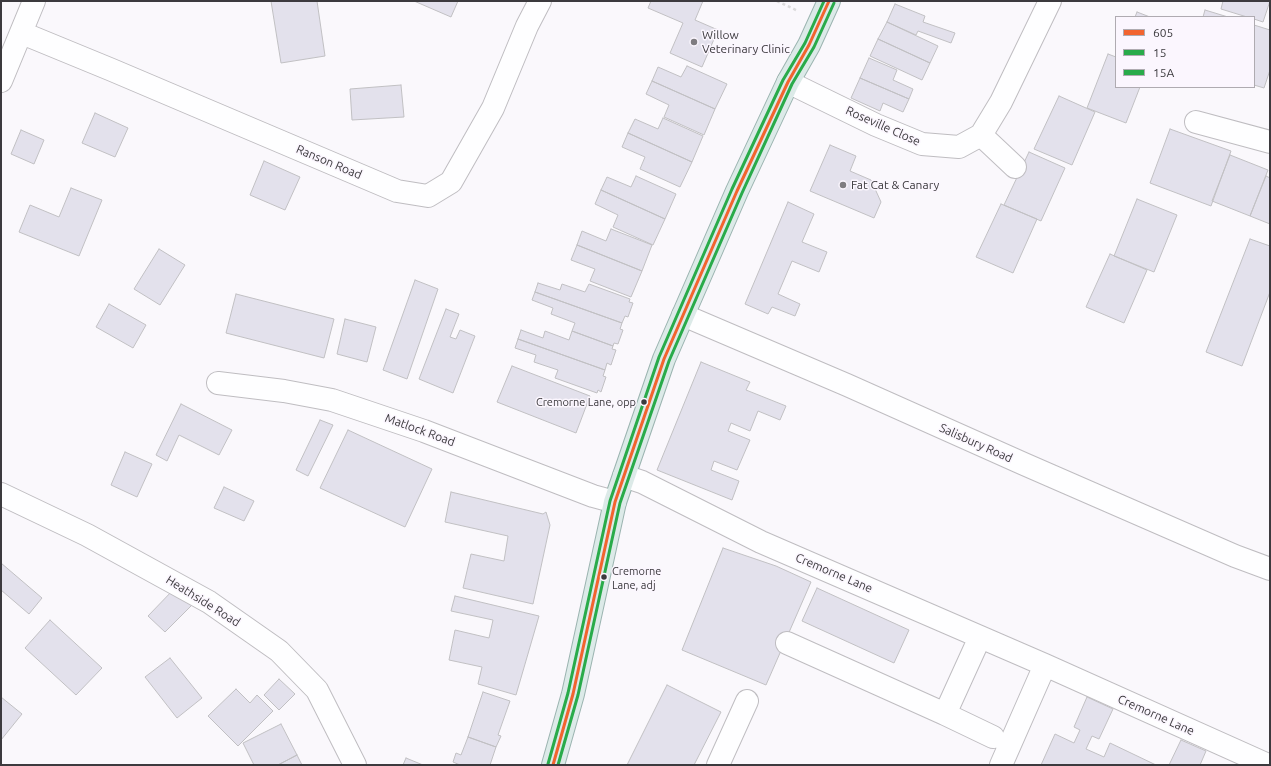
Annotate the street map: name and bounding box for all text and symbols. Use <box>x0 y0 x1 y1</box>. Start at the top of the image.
legend <box>1115 16 1255 88</box>
text: 605 <box>1153 26 1173 39</box>
place label: Willow Veterinary Clinic <box>702 28 790 56</box>
marker: Willow Veterinary Clinic <box>689 37 699 47</box>
text: 15 <box>1153 46 1167 59</box>
text: 15A <box>1153 66 1174 79</box>
street label: Roseville Close <box>843 103 923 149</box>
street label: Ranson Road <box>294 142 364 182</box>
place label: Fat Cat & Canary <box>851 178 939 192</box>
marker: Fat Cat & Canary <box>838 180 848 190</box>
place label: Cremorne Lane, opp <box>536 395 636 409</box>
marker: Cremorne Lane, opp <box>639 397 649 407</box>
street label: Matlock Road <box>383 411 457 449</box>
street label: Salisbury Road <box>937 420 1015 466</box>
street label: Cremorne Lane <box>793 550 875 596</box>
place label: Cremorne Lane, adj <box>612 564 661 590</box>
street label: Heathside Road <box>163 572 243 630</box>
marker: Cremorne Lane, adj <box>599 572 609 582</box>
street label: Cremorne Lane <box>1115 692 1197 738</box>

